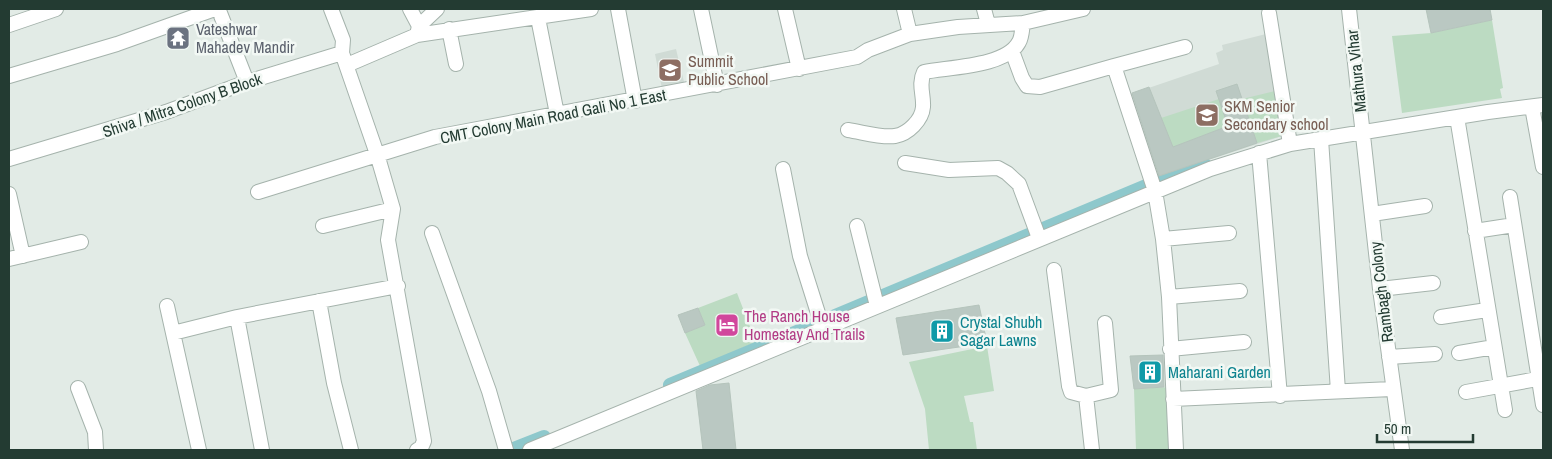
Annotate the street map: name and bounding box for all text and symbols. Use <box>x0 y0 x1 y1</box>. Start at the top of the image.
place label: Vateshwar Mahadev Mandir <box>196 18 295 58</box>
temple icon: Vateshwar Mahadev Mandir <box>165 25 191 51</box>
street label: Mathura Vihar <box>1341 28 1371 113</box>
place label: Summit Public School <box>688 50 768 90</box>
school or university icon: Summit Public School <box>657 57 683 83</box>
street label: Shiva / Mitra Colony B Block <box>99 67 265 143</box>
street label: CMT Colony Main Road Gali No 1 East <box>438 83 668 149</box>
place label: SKM Senior Secondary school <box>1224 95 1328 135</box>
school or university icon: SKM Senior Secondary school <box>1194 102 1220 128</box>
street label: Rambagh Colony <box>1364 240 1398 344</box>
place label: The Ranch House Homestay And Trails <box>744 305 865 345</box>
place label: Crystal Shubh Sagar Lawns <box>960 311 1042 351</box>
hotel icon: The Ranch House Homestay And Trails <box>714 312 740 338</box>
building icon: Crystal Shubh Sagar Lawns <box>929 318 955 344</box>
building icon: Maharani Garden <box>1137 359 1163 385</box>
place label: Maharani Garden <box>1168 361 1271 383</box>
scale bar <box>1377 412 1473 444</box>
text: 50 m <box>1384 418 1411 439</box>

